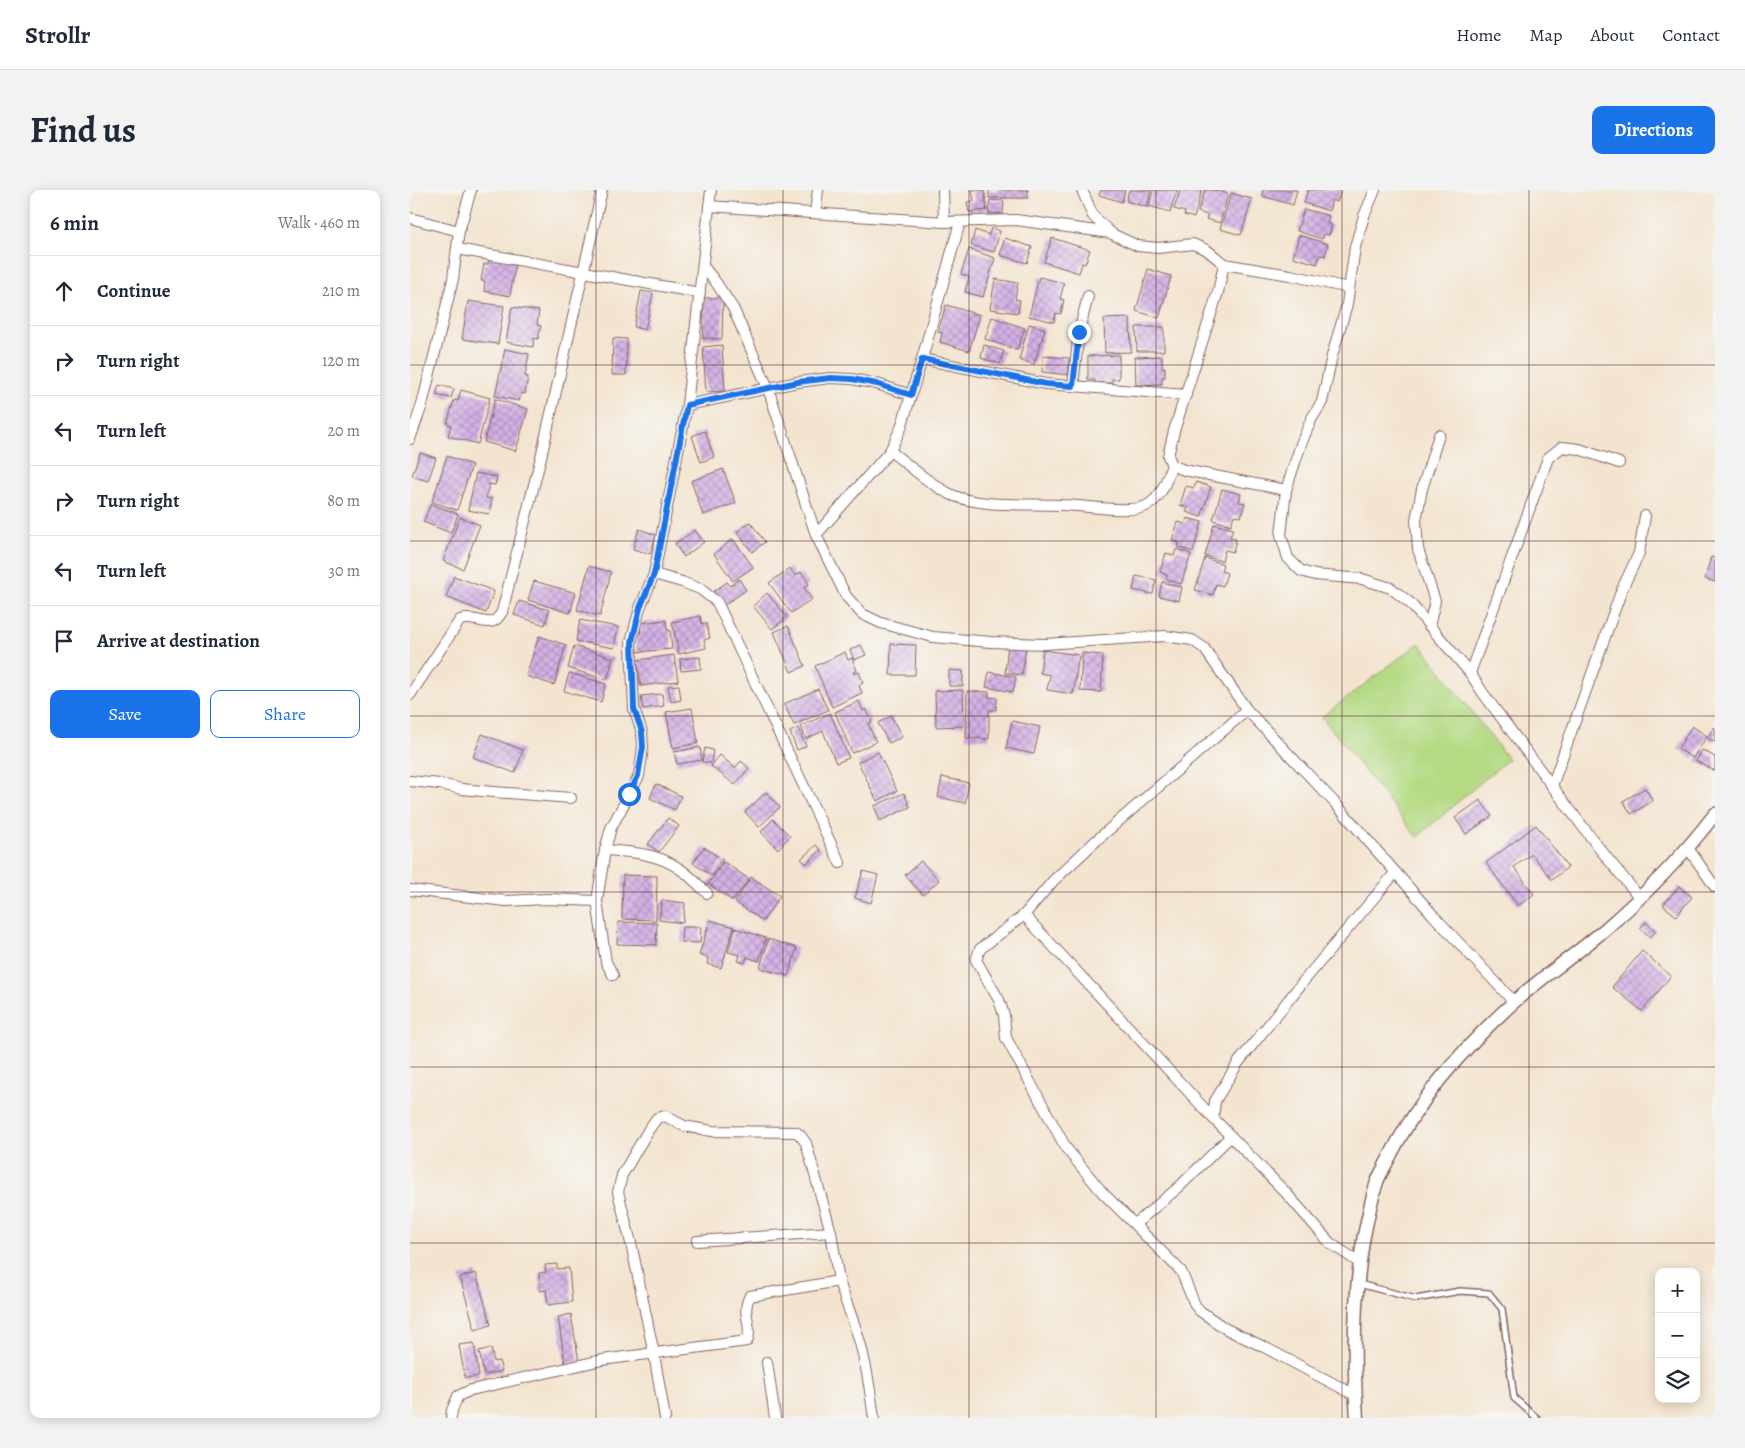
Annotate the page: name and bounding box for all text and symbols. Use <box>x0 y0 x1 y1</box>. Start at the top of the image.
text: Strollr <box>25 19 90 51</box>
text: Home <box>1456 23 1501 47</box>
text: Map <box>1529 23 1562 47</box>
text: About <box>1590 23 1634 47</box>
text: Contact <box>1662 23 1720 47</box>
text: Find us <box>30 106 136 154</box>
button: Directions <box>1592 106 1715 154</box>
text: 6 min <box>50 209 99 237</box>
text: Walk · 460 m <box>278 212 360 234</box>
icon: ahead <box>50 277 78 305</box>
text: Continue <box>97 278 171 304</box>
text: 210 m <box>322 280 360 302</box>
route end <box>1068 321 1091 344</box>
icon: right <box>50 347 78 375</box>
text: Turn right <box>97 348 179 374</box>
text: 120 m <box>322 350 360 372</box>
icon: left <box>50 417 78 445</box>
text: Turn left <box>97 418 166 444</box>
text: 20 m <box>327 420 360 442</box>
icon: right <box>50 487 78 515</box>
text: Turn right <box>97 488 179 514</box>
text: 80 m <box>327 490 360 512</box>
icon: left <box>50 557 78 585</box>
text: Turn left <box>97 558 166 584</box>
text: 30 m <box>328 560 360 582</box>
icon: arrive <box>50 627 78 655</box>
text: Arrive at destination <box>97 628 260 654</box>
button: Save <box>50 690 200 738</box>
button: Share <box>210 690 360 738</box>
route start <box>618 783 641 806</box>
map controls <box>1655 1268 1700 1403</box>
button: + <box>1655 1268 1700 1313</box>
button: − <box>1655 1313 1700 1358</box>
button: layers <box>1655 1358 1700 1403</box>

